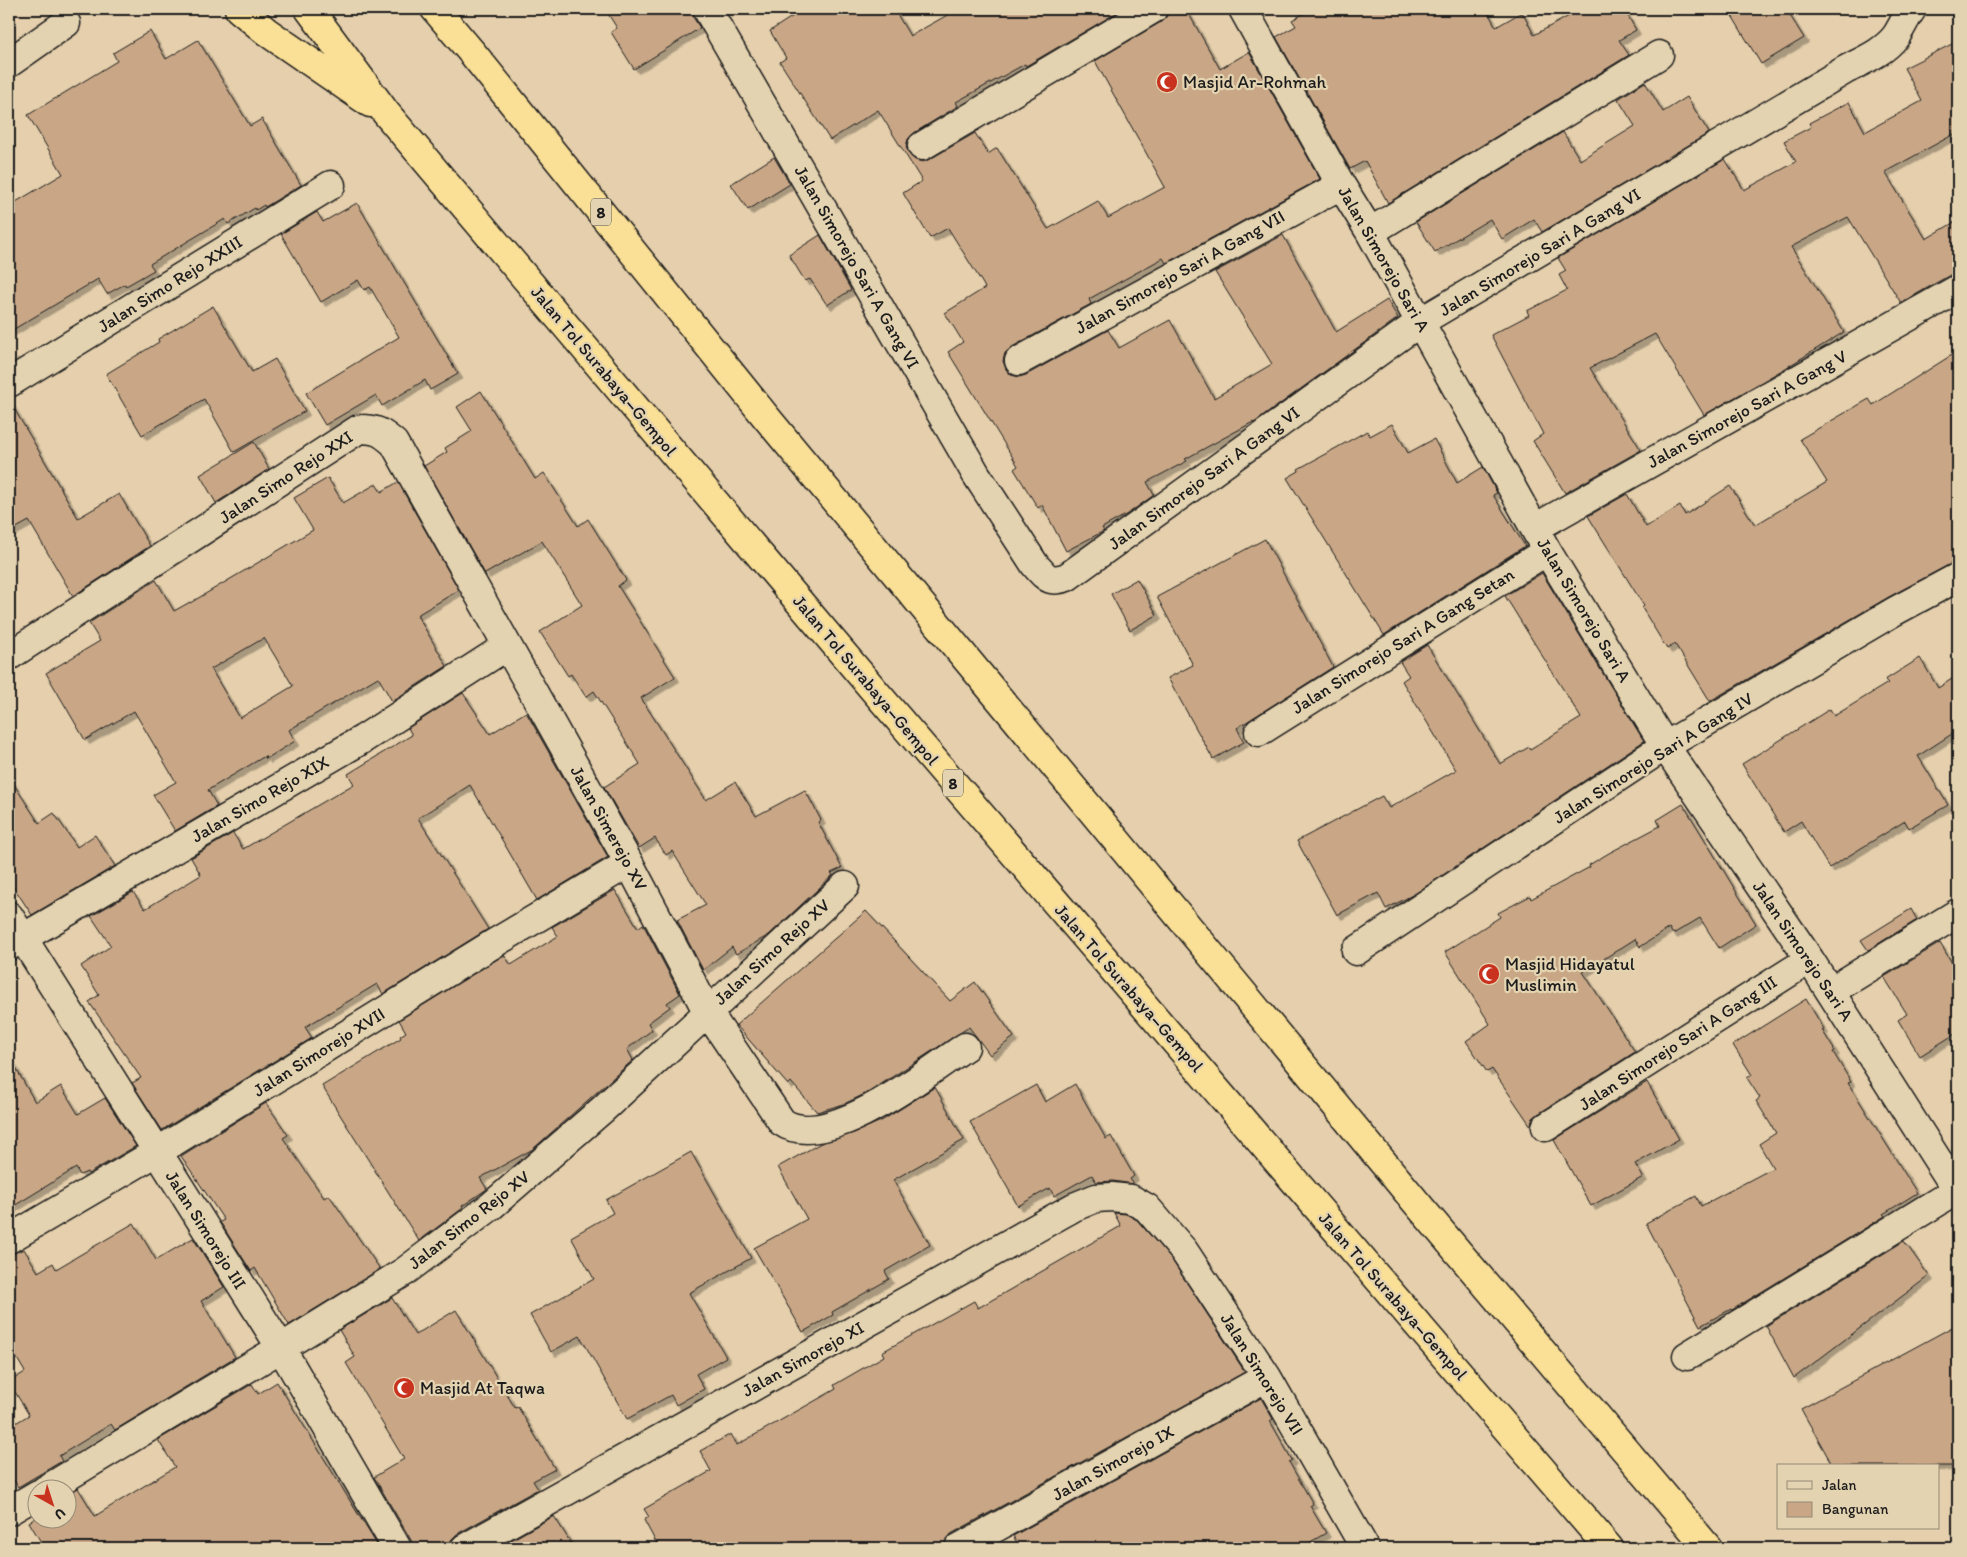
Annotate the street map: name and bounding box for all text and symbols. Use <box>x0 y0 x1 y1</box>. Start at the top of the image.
mosque icon: Masjid Ar-Rohmah <box>1155 70 1179 94</box>
place label: Masjid Ar-Rohmah <box>1183 71 1327 93</box>
street label: Jalan Simorejo Sari A Gang VI <box>790 161 924 373</box>
street label: Jalan Simorejo Sari A <box>1333 182 1435 336</box>
street label: Jalan Simorejo Sari A Gang VI <box>1435 183 1645 321</box>
road number: 8 <box>591 198 611 226</box>
street label: Jalan Simorejo Sari A Gang VII <box>1072 205 1288 339</box>
street label: Jalan Simo Rejo XXIII <box>94 231 246 337</box>
street label: Jalan Tol Surabaya–Gempol <box>526 281 682 461</box>
street label: Jalan Simorejo Sari A Gang V <box>1644 345 1851 473</box>
street label: Jalan Simorejo Sari A Gang VI <box>1104 401 1304 555</box>
street label: Jalan Simo Rejo XXI <box>215 426 357 528</box>
street label: Jalan Simorejo Sari A <box>1532 534 1636 687</box>
street label: Jalan Simorejo Sari A Gang Setan <box>1288 563 1518 719</box>
street label: Jalan Tol Surabaya–Gempol <box>788 590 944 770</box>
street label: Jalan Simorejo Sari A Gang IV <box>1549 687 1757 829</box>
street label: Jalan Simo Rejo XIX <box>187 751 333 847</box>
street label: Jalan Simerejo XV <box>566 762 653 895</box>
road number: 8 <box>943 770 963 796</box>
street label: Jalan Simorejo Sari A <box>1748 877 1858 1026</box>
street label: Jalan Simo Rejo XV <box>710 894 835 1010</box>
street label: Jalan Tol Surabaya–Gempol <box>1050 899 1208 1077</box>
place label: Masjid Hidayatul Muslimin <box>1505 953 1635 996</box>
mosque icon: Masjid Hidayatul Muslimin <box>1477 962 1501 986</box>
street label: Jalan Simorejo Sari A Gang III <box>1575 971 1781 1115</box>
street label: Jalan Simorejo XVII <box>249 1003 389 1101</box>
street label: Jalan Simo Rejo XV <box>404 1166 534 1274</box>
street label: Jalan Simorejo III <box>161 1167 251 1293</box>
street label: Jalan Tol Surabaya–Gempol <box>1314 1207 1472 1385</box>
street label: Jalan Simorejo VII <box>1216 1309 1308 1439</box>
street label: Jalan Simorejo XI <box>738 1316 868 1402</box>
mosque icon: Masjid At Taqwa <box>392 1376 416 1400</box>
place label: Masjid At Taqwa <box>420 1377 545 1399</box>
street label: Jalan Simorejo IX <box>1048 1420 1178 1506</box>
legend <box>1777 1464 1940 1530</box>
text: Jalan <box>1822 1476 1856 1494</box>
north arrow <box>28 1480 78 1530</box>
text: Bangunan <box>1822 1500 1889 1518</box>
text: U <box>51 1504 69 1523</box>

